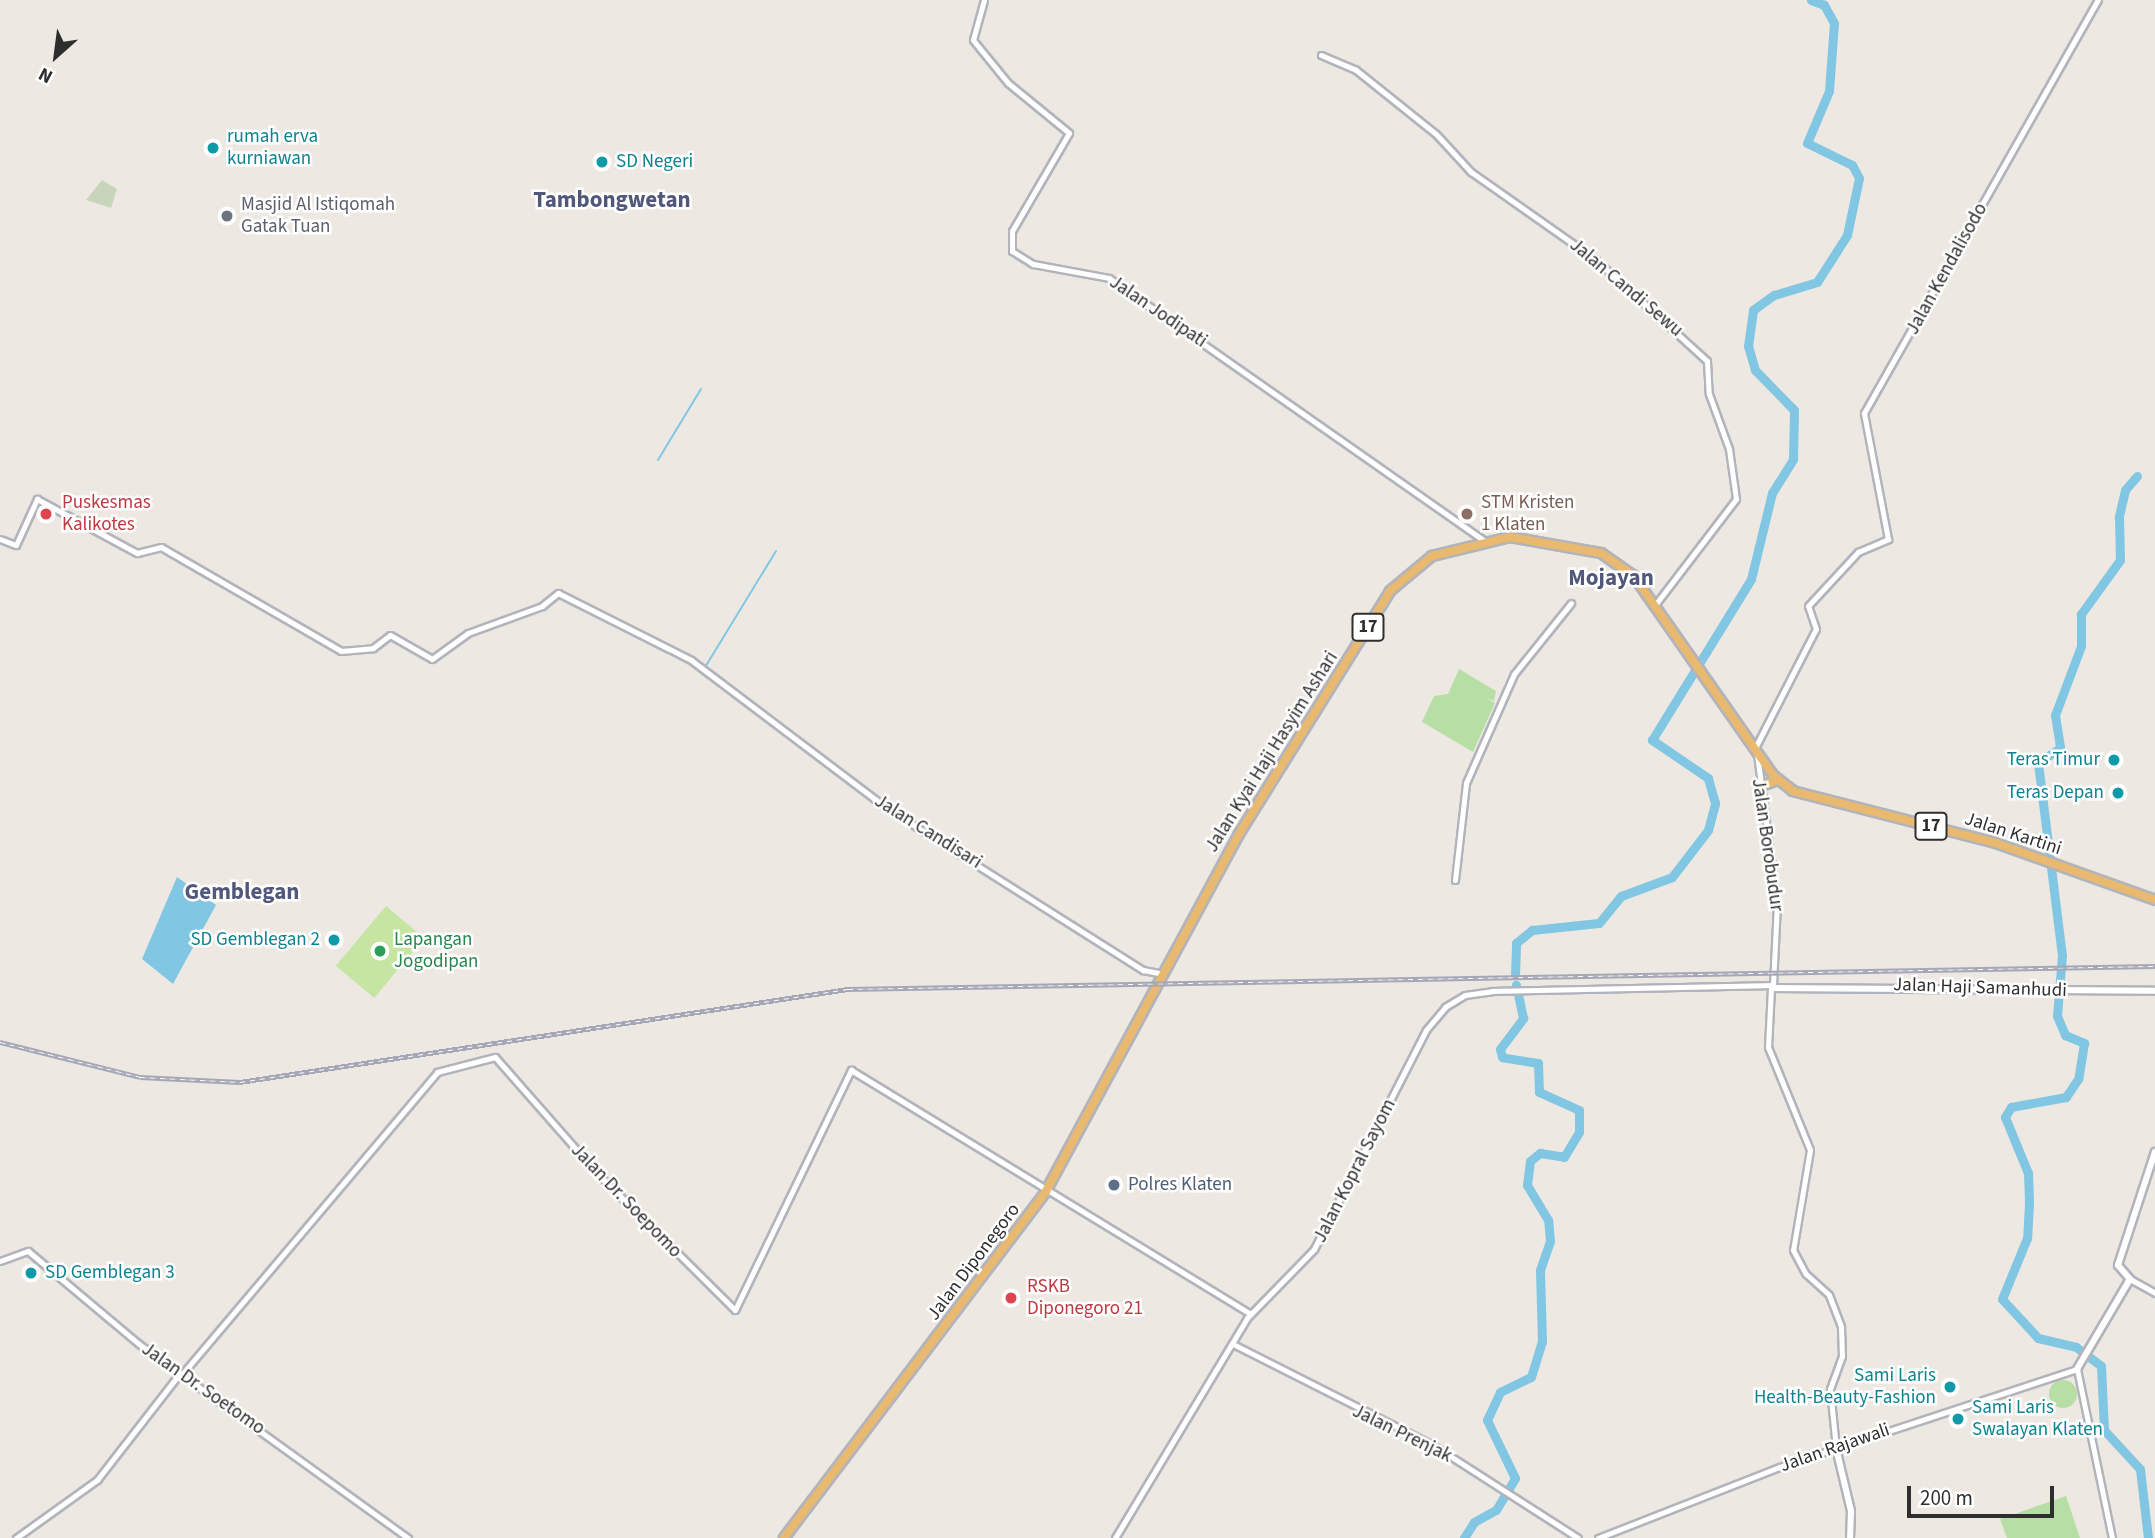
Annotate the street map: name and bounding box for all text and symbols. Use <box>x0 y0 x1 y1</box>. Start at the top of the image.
north arrow <box>21 21 91 91</box>
text: N <box>34 60 58 90</box>
place label: rumah erva kurniawan <box>227 126 318 170</box>
marker: rumah erva kurniawan <box>205 140 221 156</box>
place label: SD Negeri <box>616 151 693 173</box>
marker: SD Negeri <box>594 154 610 170</box>
district label: Tambongwetan <box>533 186 691 214</box>
place label: Masjid Al Istiqomah Gatak Tuan <box>241 194 395 238</box>
street label: Jalan Kendalisodo <box>1901 199 1993 339</box>
marker: Masjid Al Istiqomah Gatak Tuan <box>219 208 235 224</box>
street label: Jalan Candi Sewu <box>1565 234 1687 342</box>
street label: Jalan Jodipati <box>1105 271 1211 353</box>
place label: Puskesmas Kalikotes <box>62 492 151 536</box>
place label: STM Kristen 1 Klaten <box>1481 492 1574 536</box>
marker: Puskesmas Kalikotes <box>36 504 56 524</box>
marker: STM Kristen 1 Klaten <box>1459 506 1475 522</box>
district label: Mojayan <box>1568 564 1654 592</box>
road number: 17 <box>1350 612 1386 642</box>
street label: Jalan Kyai Haji Hasyim Ashari <box>1201 647 1343 857</box>
place label: Teras Timur <box>2007 749 2100 771</box>
marker: Teras Timur <box>2106 752 2122 768</box>
street label: Jalan Borobudur <box>1746 777 1788 913</box>
place label: Teras Depan <box>2007 782 2104 804</box>
marker: Teras Depan <box>2110 785 2126 801</box>
street label: Jalan Candisari <box>870 790 986 874</box>
street label: Jalan Kartini <box>1962 808 2064 860</box>
road number: 17 <box>1913 812 1948 840</box>
district label: Gemblegan <box>185 878 299 906</box>
place label: SD Gemblegan 2 <box>190 929 320 951</box>
place label: Lapangan Jogodipan <box>394 929 478 973</box>
marker: SD Gemblegan 2 <box>326 932 342 948</box>
marker: Lapangan Jogodipan <box>372 943 388 959</box>
street label: Jalan Haji Samanhudi <box>1893 974 2067 1002</box>
street label: Jalan Kopral Sayom <box>1309 1095 1401 1247</box>
street label: Jalan Dr. Soepomo <box>566 1139 686 1263</box>
place label: Polres Klaten <box>1128 1174 1232 1196</box>
marker: Polres Klaten <box>1106 1177 1122 1193</box>
street label: Jalan Diponegoro <box>923 1199 1025 1325</box>
place label: SD Gemblegan 3 <box>45 1262 175 1284</box>
marker: SD Gemblegan 3 <box>23 1265 39 1281</box>
place label: RSKB Diponegoro 21 <box>1027 1276 1143 1320</box>
marker: RSKB Diponegoro 21 <box>1001 1288 1021 1308</box>
street label: Jalan Dr. Soetomo <box>137 1338 269 1440</box>
place label: Sami Laris Health-Beauty-Fashion <box>1754 1365 1936 1409</box>
marker: Sami Laris Health-Beauty-Fashion <box>1942 1379 1958 1395</box>
place label: Sami Laris Swalayan Klaten <box>1972 1397 2103 1441</box>
street label: Jalan Prenjak <box>1348 1400 1456 1468</box>
marker: Sami Laris Swalayan Klaten <box>1950 1411 1966 1427</box>
street label: Jalan Rajawali <box>1777 1419 1893 1477</box>
scale bar <box>1910 1472 2057 1516</box>
text: 200 m <box>1920 1483 1973 1513</box>

